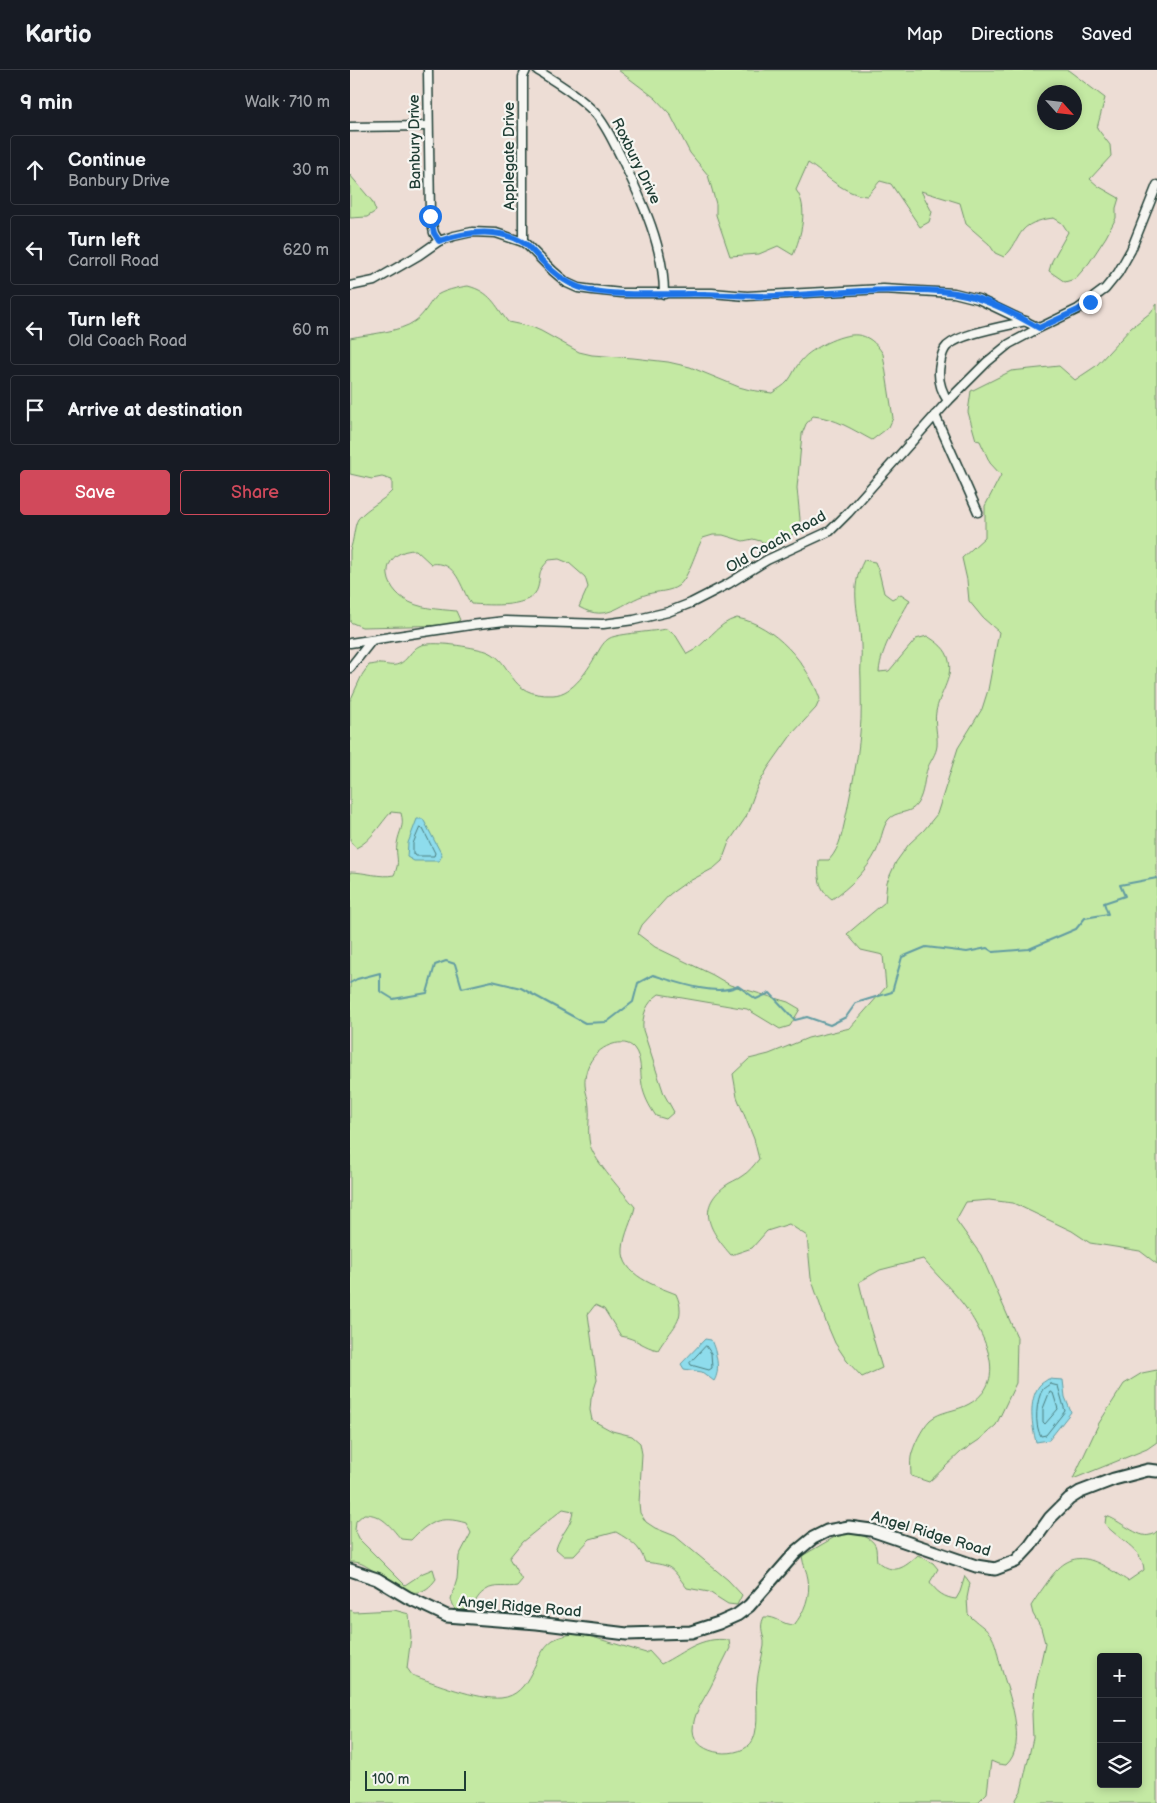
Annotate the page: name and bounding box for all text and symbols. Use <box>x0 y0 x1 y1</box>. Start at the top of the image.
text: Kartio <box>25 20 92 49</box>
text: Map <box>907 24 943 45</box>
text: Directions <box>971 24 1053 45</box>
text: Saved <box>1081 24 1132 45</box>
north arrow <box>1037 85 1082 130</box>
text: 9 min <box>20 90 73 115</box>
text: Walk · 710 m <box>245 93 330 112</box>
street label: Banbury Drive <box>405 94 425 190</box>
street label: Applegate Drive <box>500 102 519 210</box>
street label: Roxbury Drive <box>607 115 665 207</box>
text: Continue <box>68 149 146 172</box>
icon: ahead <box>21 156 49 184</box>
text: 30 m <box>292 161 329 180</box>
text: Banbury Drive <box>68 172 170 191</box>
route start <box>419 205 442 228</box>
text: Turn left <box>68 229 140 252</box>
icon: left <box>21 236 49 264</box>
text: 620 m <box>283 241 329 260</box>
text: Carroll Road <box>68 252 159 271</box>
route end <box>1079 291 1102 314</box>
text: Turn left <box>68 309 140 332</box>
icon: left <box>21 316 49 344</box>
text: 60 m <box>292 321 329 340</box>
text: Old Coach Road <box>68 332 187 351</box>
icon: arrive <box>21 396 49 424</box>
text: Arrive at destination <box>68 399 243 422</box>
button: Save <box>20 470 170 515</box>
button: Share <box>180 470 330 515</box>
street label: Old Coach Road <box>723 507 829 577</box>
street label: Angel Ridge Road <box>869 1507 993 1561</box>
street label: Angel Ridge Road <box>458 1592 582 1622</box>
map controls <box>1097 1653 1142 1788</box>
button: + <box>1097 1653 1142 1698</box>
button: − <box>1097 1698 1142 1743</box>
button: layers <box>1097 1743 1142 1788</box>
scale bar <box>365 1768 466 1791</box>
text: 100 m <box>372 1771 409 1788</box>

